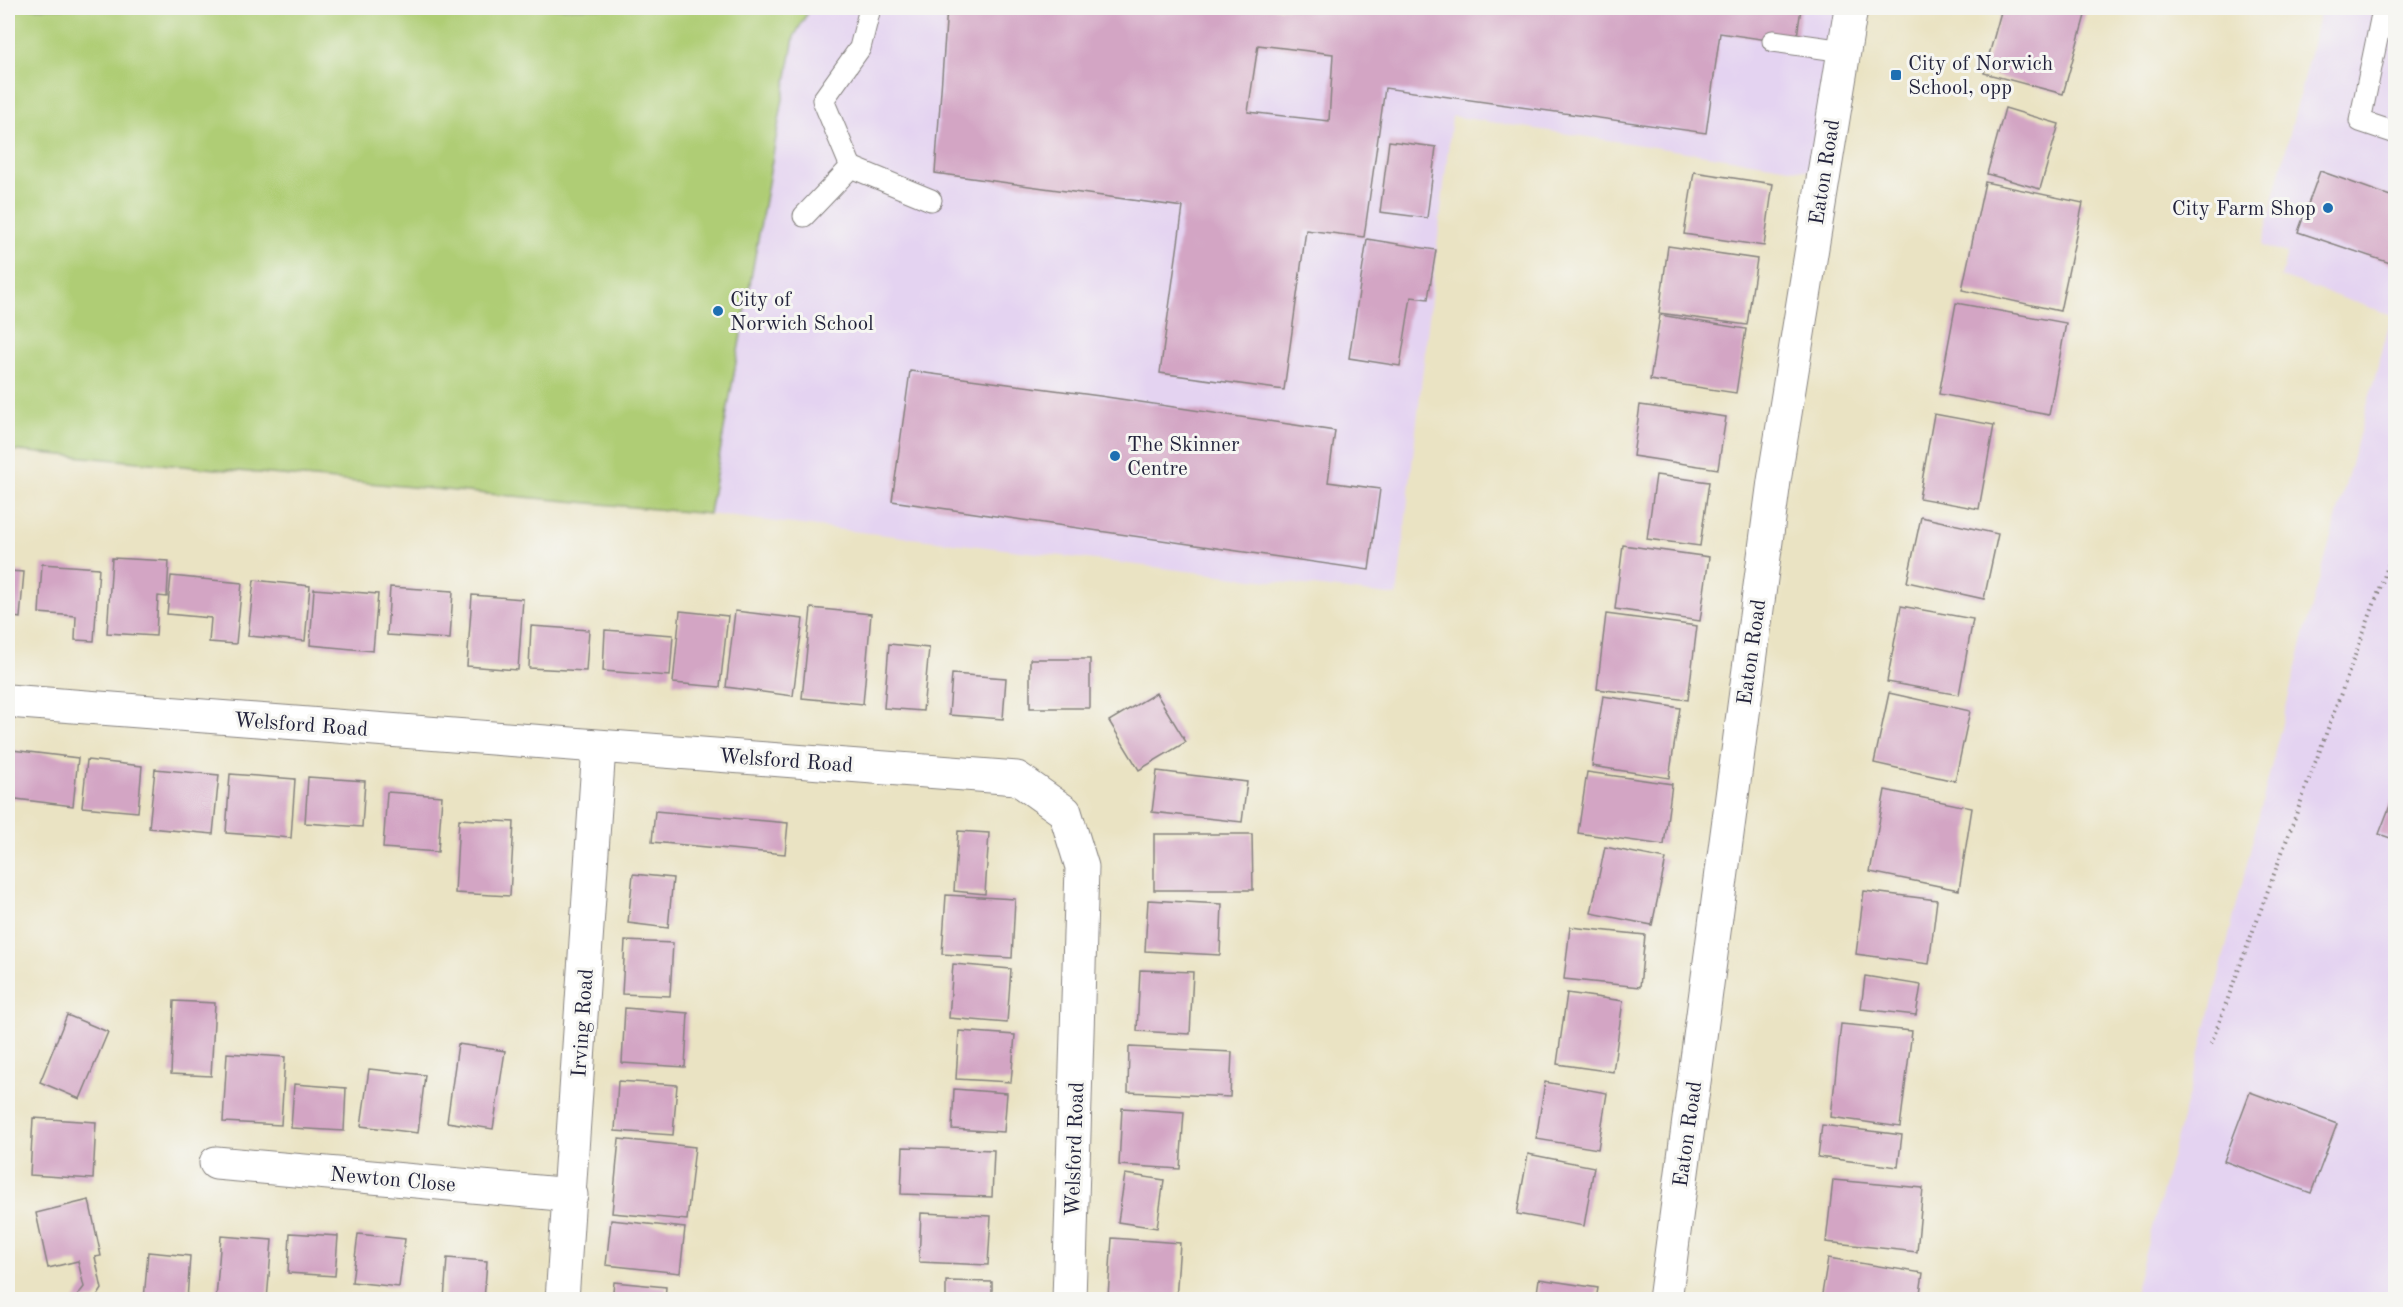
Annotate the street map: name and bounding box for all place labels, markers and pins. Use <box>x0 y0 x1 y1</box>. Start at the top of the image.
place label: City of Norwich School, opp <box>1908 54 2053 99</box>
marker: City of Norwich School, opp <box>1889 68 1903 82</box>
place label: City Farm Shop <box>2172 199 2316 220</box>
marker: City Farm Shop <box>2321 201 2335 215</box>
place label: City of Norwich School <box>730 290 874 335</box>
marker: City of Norwich School <box>711 304 725 318</box>
place label: The Skinner Centre <box>1127 435 1240 480</box>
marker: The Skinner Centre <box>1108 449 1122 463</box>

